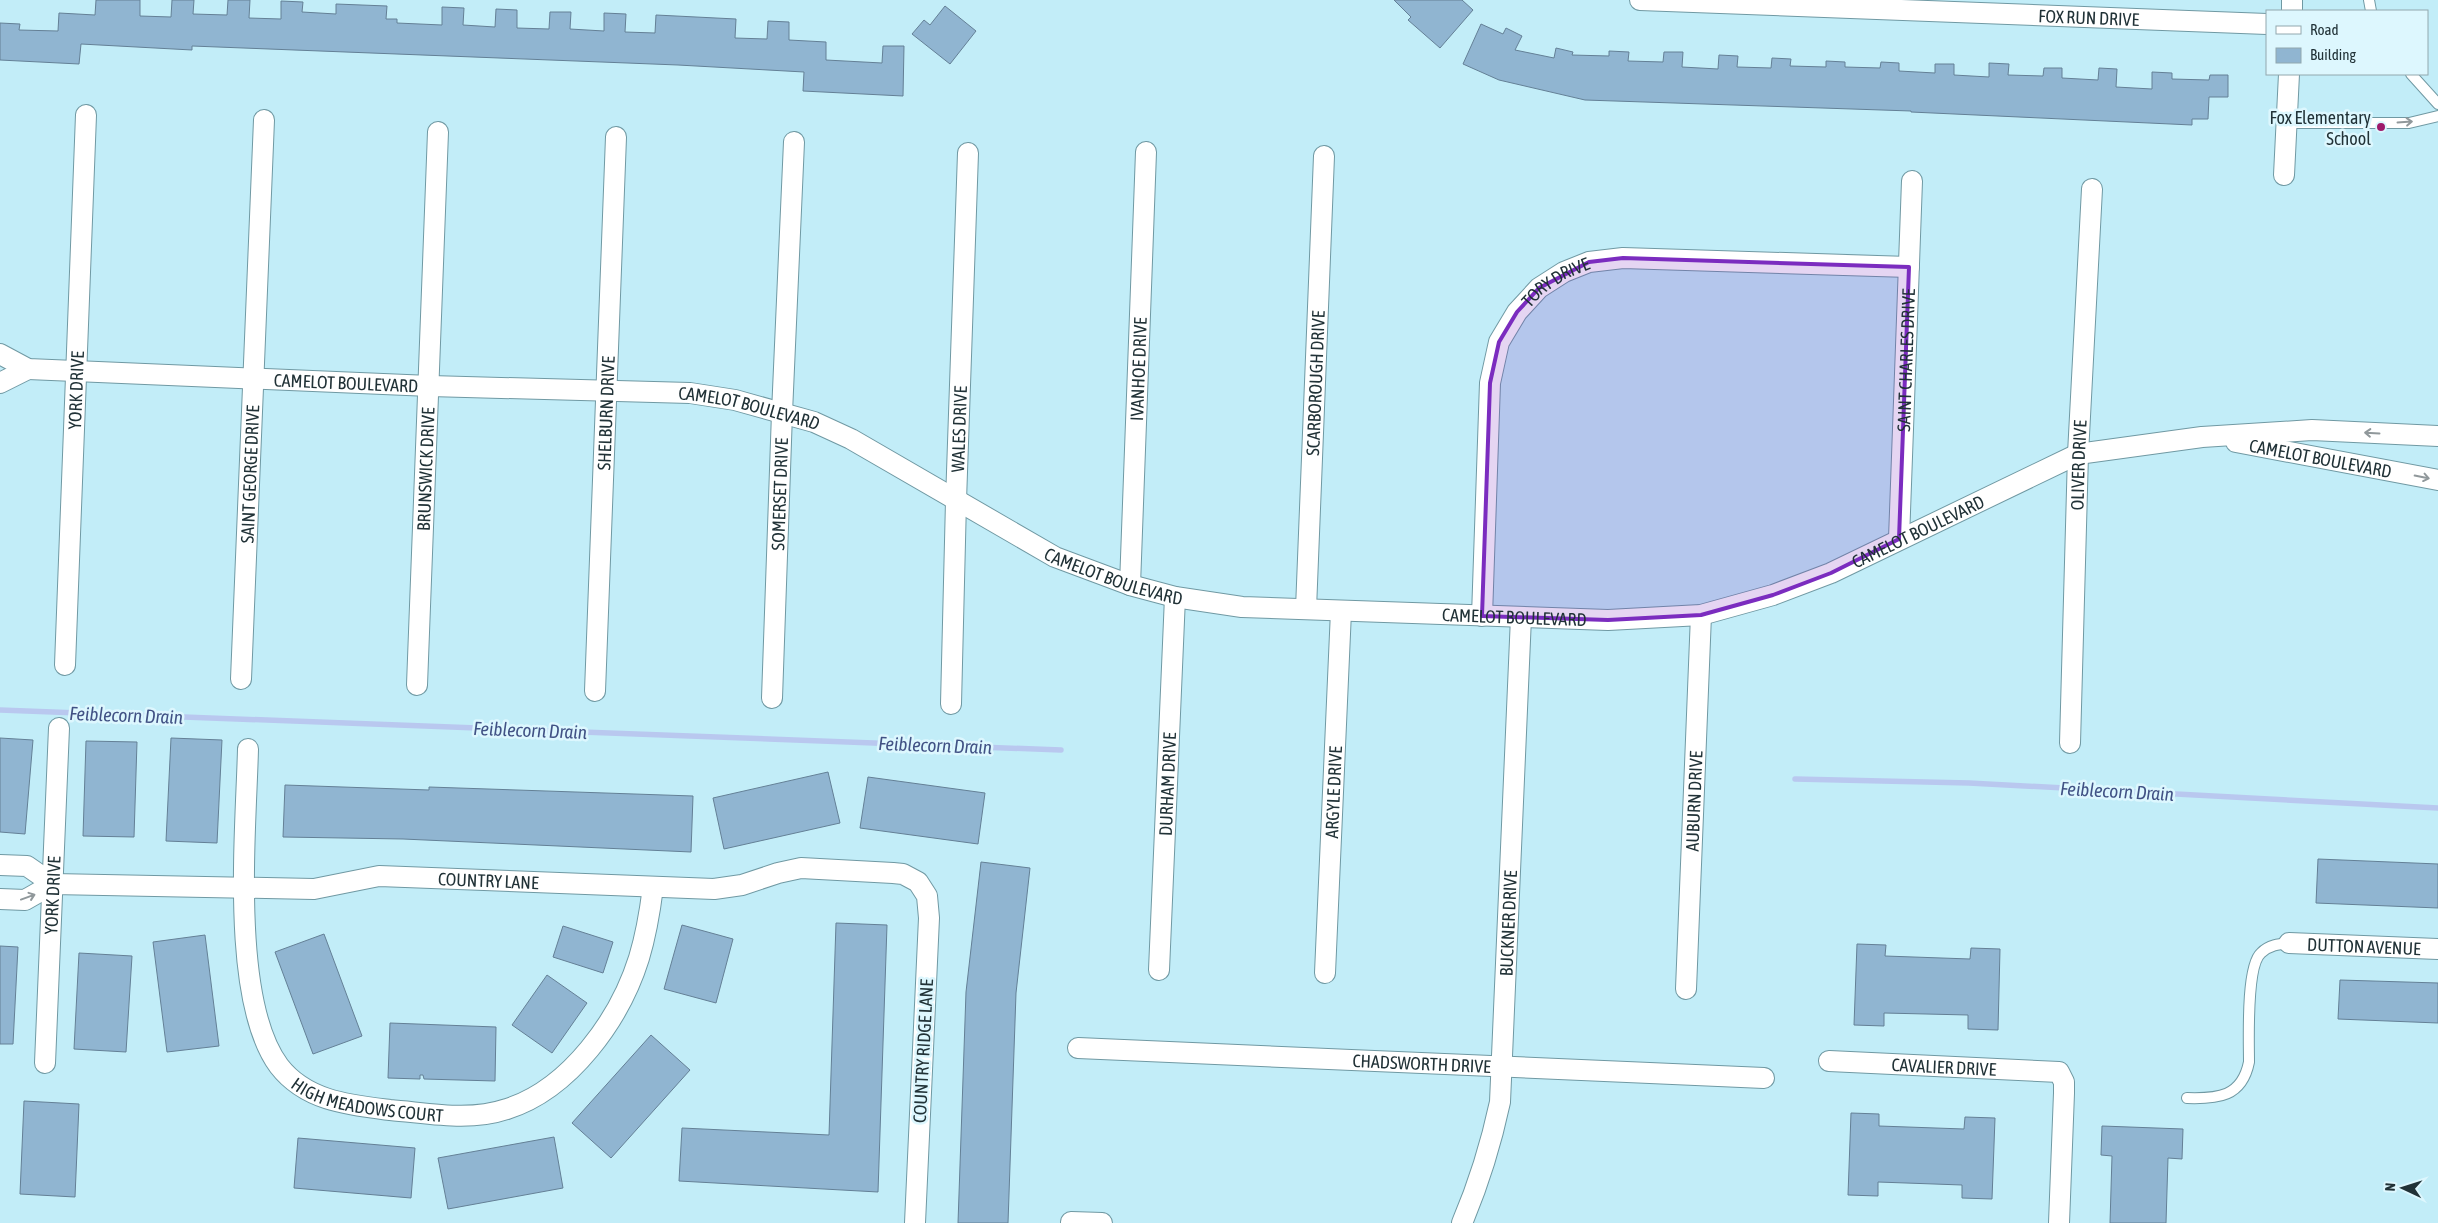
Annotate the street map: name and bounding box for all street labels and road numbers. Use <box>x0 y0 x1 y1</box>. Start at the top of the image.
street label: FOX RUN DRIVE <box>2038 5 2140 30</box>
street label: TORY DRIVE <box>1517 252 1593 311</box>
street label: SAINT CHARLES DRIVE <box>1892 288 1919 432</box>
street label: SCARBOROUGH DRIVE <box>1302 310 1328 456</box>
street label: IVANHOE DRIVE <box>1126 317 1150 421</box>
street label: YORK DRIVE <box>64 350 87 430</box>
street label: SHELBURN DRIVE <box>593 355 618 471</box>
street label: CAMELOT BOULEVARD <box>273 369 419 396</box>
street label: CAMELOT BOULEVARD <box>678 382 823 434</box>
street label: WALES DRIVE <box>946 385 970 473</box>
street label: SAINT GEORGE DRIVE <box>236 404 263 544</box>
street label: BRUNSWICK DRIVE <box>412 407 438 531</box>
street label: OLIVER DRIVE <box>2066 419 2090 510</box>
street label: CAMELOT BOULEVARD <box>2248 434 2393 482</box>
street label: SOMERSET DRIVE <box>767 437 792 551</box>
street label: CAMELOT BOULEVARD <box>1848 490 1987 572</box>
street label: CAMELOT BOULEVARD <box>1041 543 1184 608</box>
street label: CAMELOT BOULEVARD <box>1442 604 1587 630</box>
street label: DURHAM DRIVE <box>1154 732 1180 836</box>
street label: ARGYLE DRIVE <box>1320 745 1346 839</box>
street label: AUBURN DRIVE <box>1681 750 1706 852</box>
street label: YORK DRIVE <box>40 855 64 935</box>
street label: COUNTRY LANE <box>438 868 539 893</box>
street label: BUCKNER DRIVE <box>1495 869 1521 977</box>
street label: DUTTON AVENUE <box>2307 933 2421 959</box>
street label: COUNTRY RIDGE LANE <box>909 978 937 1124</box>
street label: CHADSWORTH DRIVE <box>1352 1050 1492 1077</box>
street label: CAVALIER DRIVE <box>1891 1054 1997 1079</box>
street label: HIGH MEADOWS COURT <box>288 1073 444 1126</box>

